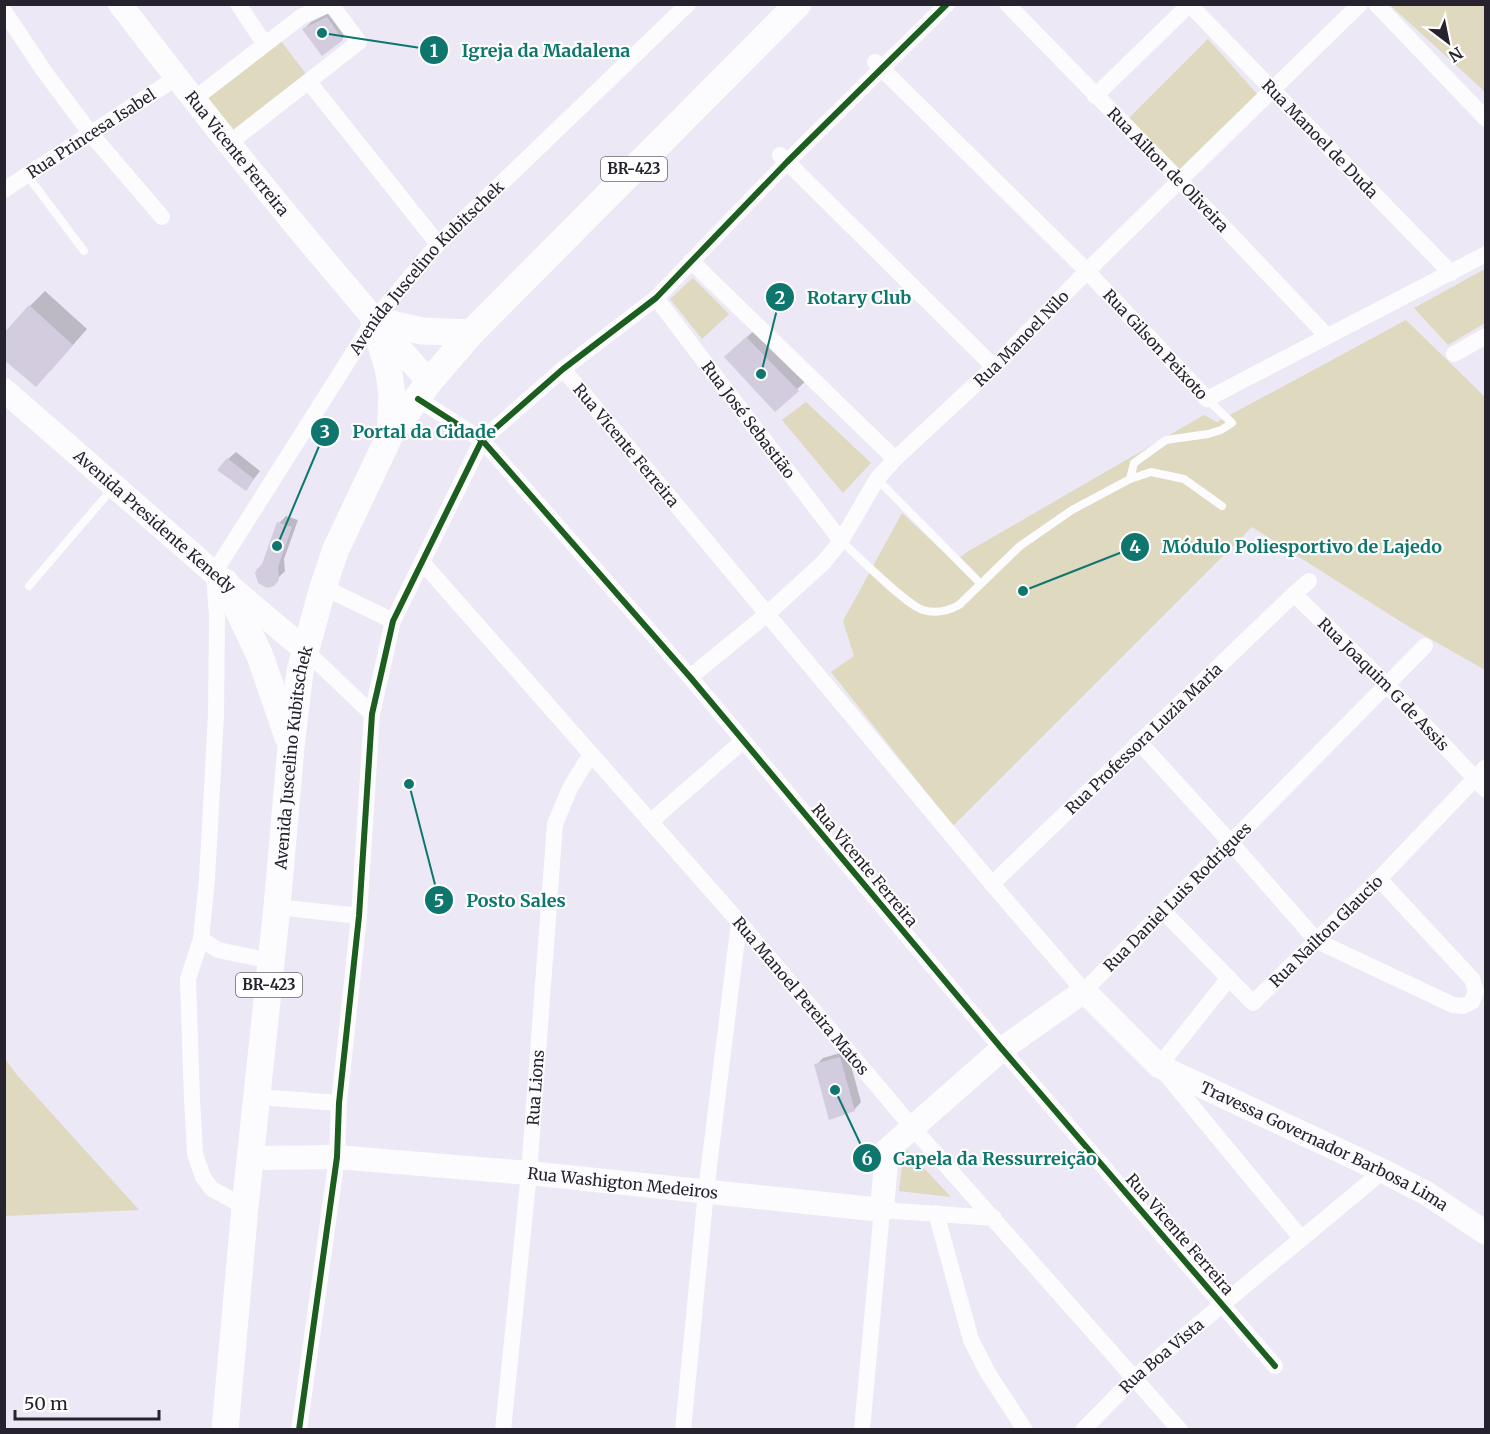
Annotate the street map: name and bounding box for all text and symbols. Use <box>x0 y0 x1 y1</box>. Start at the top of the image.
north arrow <box>1418 12 1478 72</box>
callout: Igreja da Madalena <box>419 32 642 68</box>
text: 1 <box>430 39 438 62</box>
text: Igreja da Madalena <box>462 39 630 62</box>
text: N <box>1445 43 1467 67</box>
street label: Rua Manoel de Duda <box>1258 75 1383 202</box>
street label: Rua Princesa Isabel <box>23 84 159 182</box>
street label: Rua Vicente Ferreira <box>181 87 294 220</box>
street label: Rua Ailton de Oliveira <box>1103 103 1233 236</box>
road number: BR-423 <box>601 157 667 181</box>
street label: Avenida Juscelino Kubitschek <box>344 176 508 359</box>
callout: Rotary Club <box>765 279 923 315</box>
street label: Rua Gilson Peixoto <box>1099 285 1212 404</box>
text: 2 <box>775 286 785 309</box>
text: Rotary Club <box>807 286 911 309</box>
street label: Rua Manoel Nilo <box>970 286 1073 391</box>
street label: Rua José Sebastião <box>698 357 800 482</box>
street label: Rua Vicente Ferreira <box>569 379 684 511</box>
callout: Portal da Cidade <box>310 414 507 450</box>
text: 3 <box>320 420 330 443</box>
text: Portal da Cidade <box>352 420 496 443</box>
street label: Avenida Presidente Kenedy <box>69 445 240 598</box>
callout: Módulo Poliesportivo de Lajedo <box>1120 529 1454 565</box>
text: 4 <box>1129 535 1141 558</box>
text: Módulo Poliesportivo de Lajedo <box>1162 535 1442 558</box>
street label: Rua Joaquim G de Assis <box>1314 613 1454 755</box>
street label: Avenida Juscelino Kubitschek <box>270 643 317 871</box>
street label: Rua Professora Luzia Maria <box>1061 658 1226 818</box>
street label: Rua Vicente Ferreira <box>808 799 923 931</box>
street label: Rua Daniel Luis Rodrigues <box>1099 818 1255 976</box>
street label: Rua Nailton Glaucio <box>1265 871 1387 991</box>
callout: Posto Sales <box>424 882 577 918</box>
text: 5 <box>434 889 444 912</box>
text: Posto Sales <box>466 889 566 912</box>
street label: Rua Manoel Pereira Matos <box>729 912 874 1079</box>
road number: BR-423 <box>236 973 302 997</box>
street label: Rua Lions <box>523 1049 548 1126</box>
street label: Travessa Governador Barbosa Lima <box>1197 1077 1452 1215</box>
callout: Capela da Ressurreição <box>852 1140 1109 1176</box>
text: 6 <box>861 1147 873 1170</box>
text: Capela da Ressurreição <box>893 1147 1097 1170</box>
street label: Rua Washigton Medeiros <box>527 1163 719 1203</box>
street label: Rua Vicente Ferreira <box>1122 1169 1238 1299</box>
street label: Rua Boa Vista <box>1115 1314 1208 1397</box>
scale bar <box>15 1383 159 1421</box>
text: 50 m <box>24 1392 68 1415</box>

